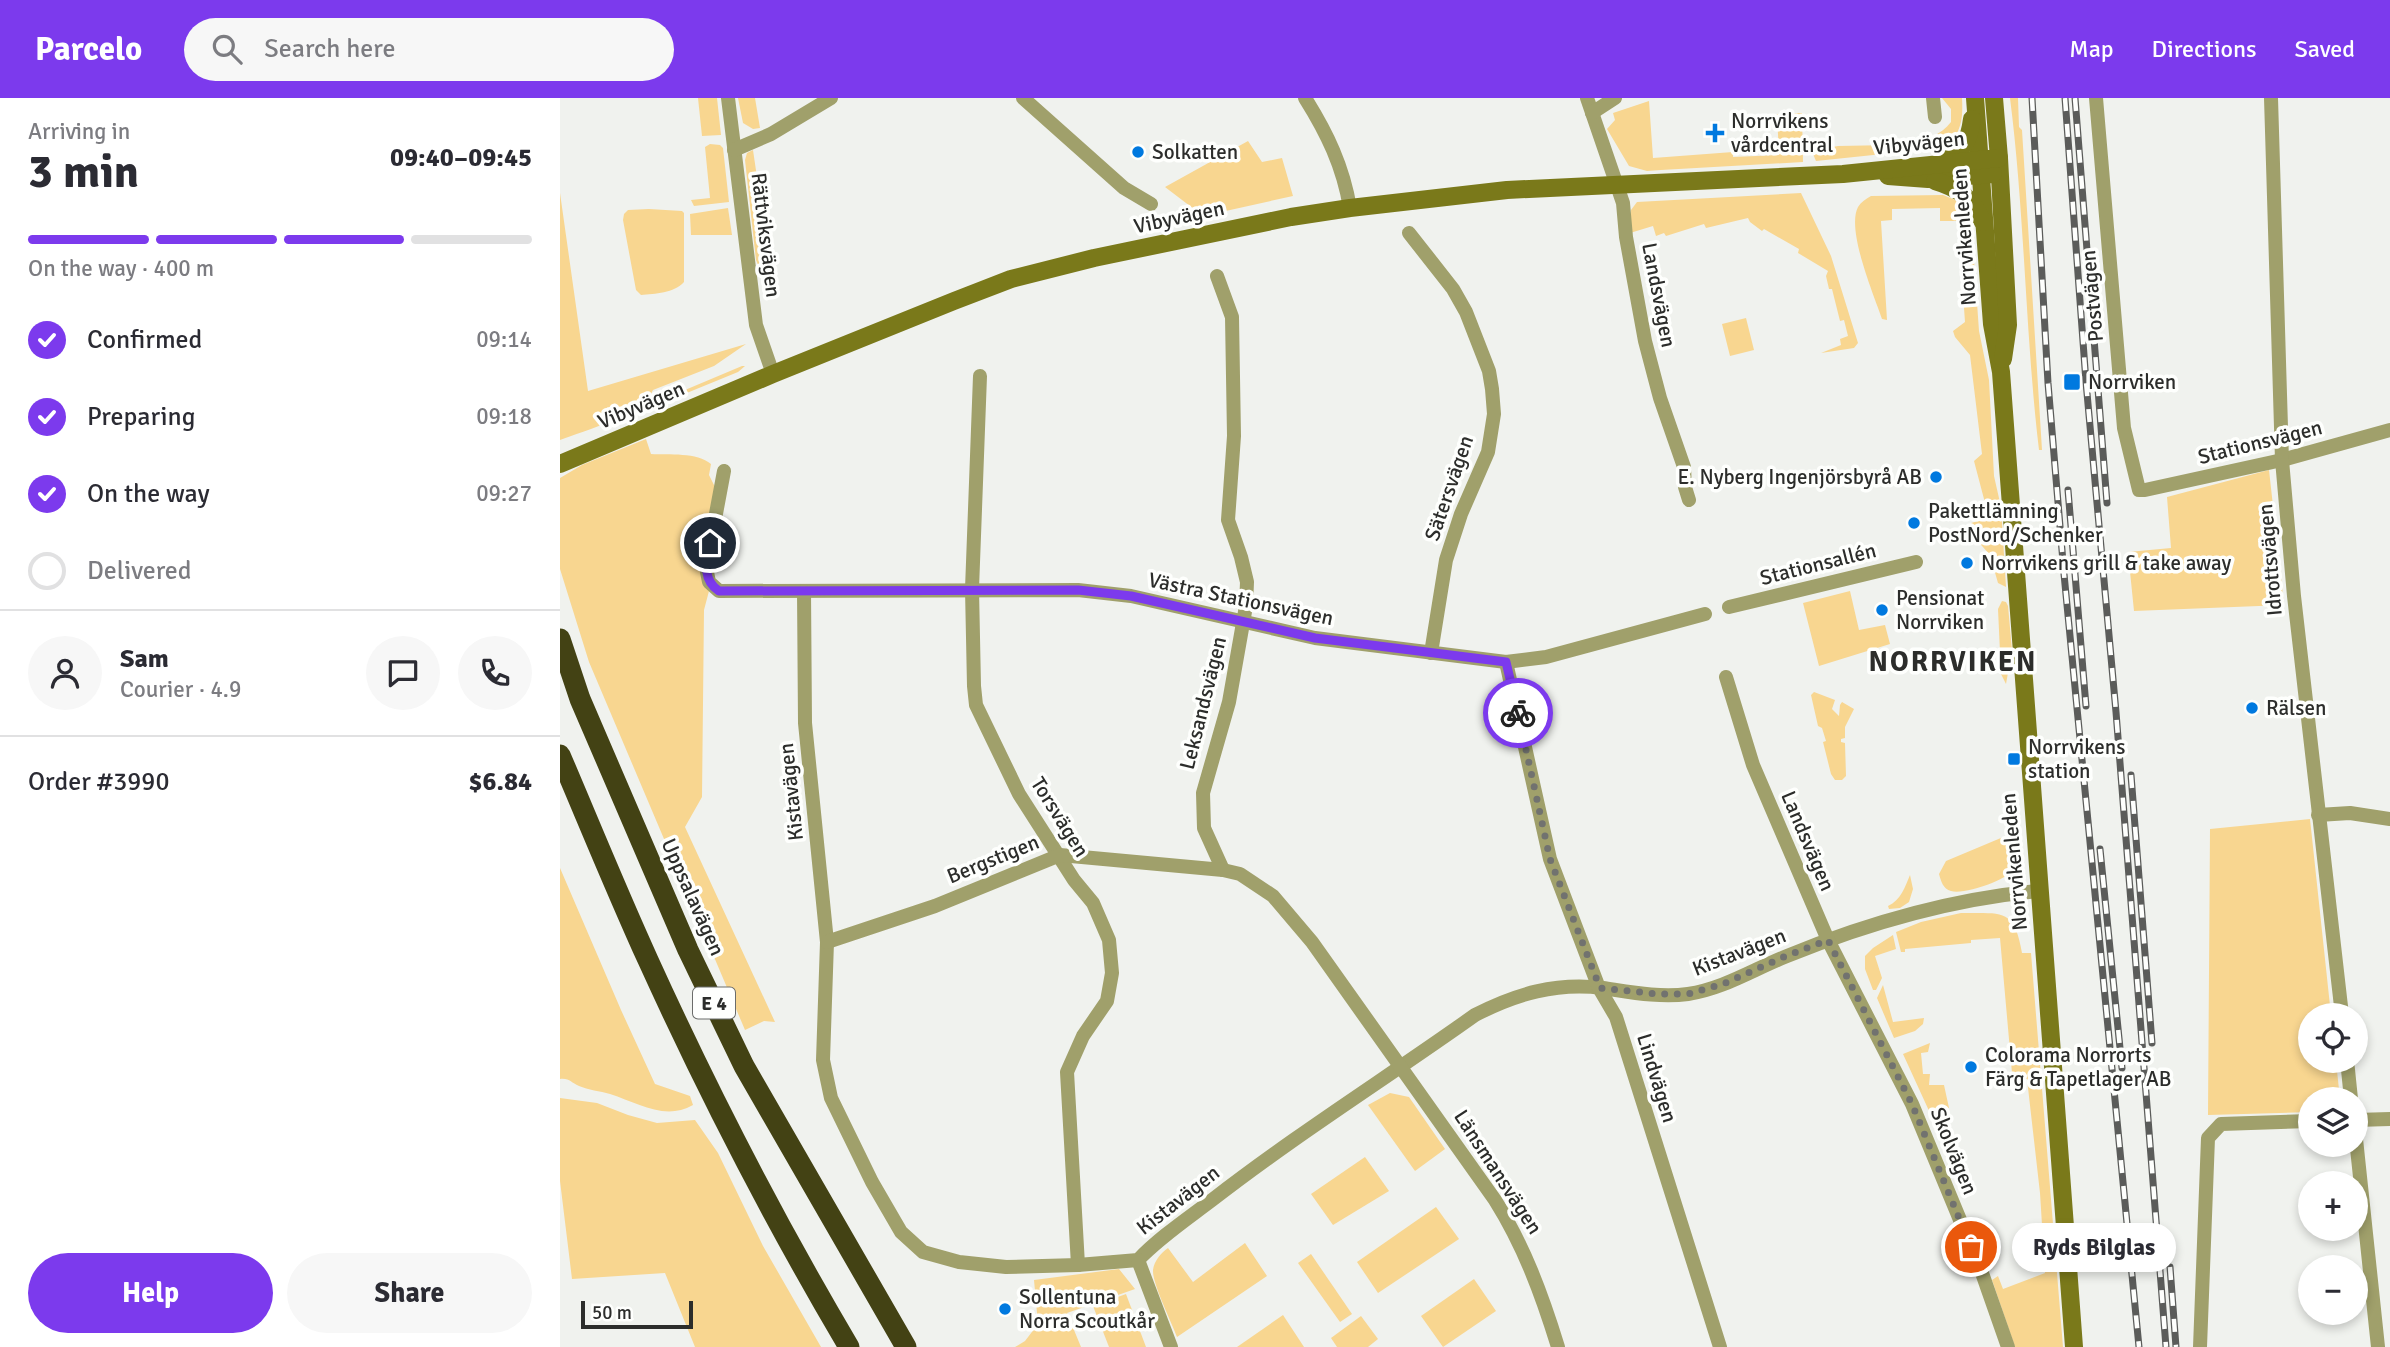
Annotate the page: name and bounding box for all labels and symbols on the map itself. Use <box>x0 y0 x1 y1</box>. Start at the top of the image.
place label: Norrvikens vårdcentral <box>1731 108 1833 158</box>
marker: Norrvikens vårdcentral <box>1705 123 1725 143</box>
street label: Vibyvägen <box>1872 125 1966 161</box>
place label: Solkatten <box>1152 139 1238 165</box>
marker: Solkatten <box>1130 144 1146 160</box>
street label: Norrvikenleden <box>1946 167 1982 307</box>
street label: Rättviksvägen <box>745 171 787 299</box>
street label: Vibyvägen <box>1131 195 1227 239</box>
street label: Landsvägen <box>1636 240 1682 350</box>
street label: Postvägen <box>2075 249 2109 343</box>
place label: Norrviken <box>2088 369 2176 395</box>
marker: Norrviken <box>2062 372 2082 392</box>
street label: Vibyvägen <box>594 375 688 435</box>
street label: Stationsvägen <box>2195 414 2325 470</box>
street label: Sätersvägen <box>1419 432 1479 544</box>
place label: E. Nyberg Ingenjörsbyrå AB <box>1677 464 1922 490</box>
marker: E. Nyberg Ingenjörsbyrå AB <box>1928 469 1944 485</box>
place label: Pakettlämning PostNord/Schenker <box>1928 498 2103 548</box>
street label: Idrottsvägen <box>2252 503 2288 617</box>
pin <box>680 513 740 573</box>
marker: Pakettlämning PostNord/Schenker <box>1906 515 1922 531</box>
street label: Stationsallén <box>1757 537 1879 591</box>
place label: Norrvikens grill & take away <box>1981 550 2231 576</box>
marker: Norrvikens grill & take away <box>1959 555 1975 571</box>
street label: Västra Stationsvägen <box>1146 567 1336 631</box>
place label: Pensionat Norrviken <box>1896 585 1984 635</box>
marker: Pensionat Norrviken <box>1874 602 1890 618</box>
street label: Leksandsvägen <box>1174 634 1232 772</box>
district label: NORRVIKEN <box>1869 645 2037 679</box>
courier <box>1483 678 1553 748</box>
place label: Rälsen <box>2266 695 2326 721</box>
marker: Rälsen <box>2244 700 2260 716</box>
place label: Norrvikens station <box>2028 734 2126 784</box>
street label: Kistavägen <box>773 742 809 842</box>
marker: Norrvikens station <box>2006 751 2022 767</box>
street label: Torsvägen <box>1025 772 1095 862</box>
street label: Landsvägen <box>1775 787 1841 895</box>
street label: Norrvikenleden <box>1995 792 2033 932</box>
street label: Bergstigen <box>943 829 1043 889</box>
street label: Uppsalavägen <box>656 834 730 960</box>
street label: Kistavägen <box>1689 922 1789 982</box>
road number: E 4 <box>693 988 735 1018</box>
street label: Lindvägen <box>1631 1030 1683 1126</box>
place label: Colorama Norrorts Färg & Tapetlager AB <box>1985 1042 2172 1092</box>
marker: Colorama Norrorts Färg & Tapetlager AB <box>1963 1059 1979 1075</box>
street label: Skolvägen <box>1925 1104 1983 1198</box>
street label: Länsmansvägen <box>1448 1105 1548 1239</box>
street label: Kistavägen <box>1131 1160 1225 1240</box>
pin <box>1941 1217 2001 1277</box>
callout: Ryds Bilglas <box>2013 1222 2178 1272</box>
place label: Sollentuna Norra Scoutkår <box>1019 1284 1155 1334</box>
scale bar <box>581 1298 693 1330</box>
marker: Sollentuna Norra Scoutkår <box>997 1301 1013 1317</box>

